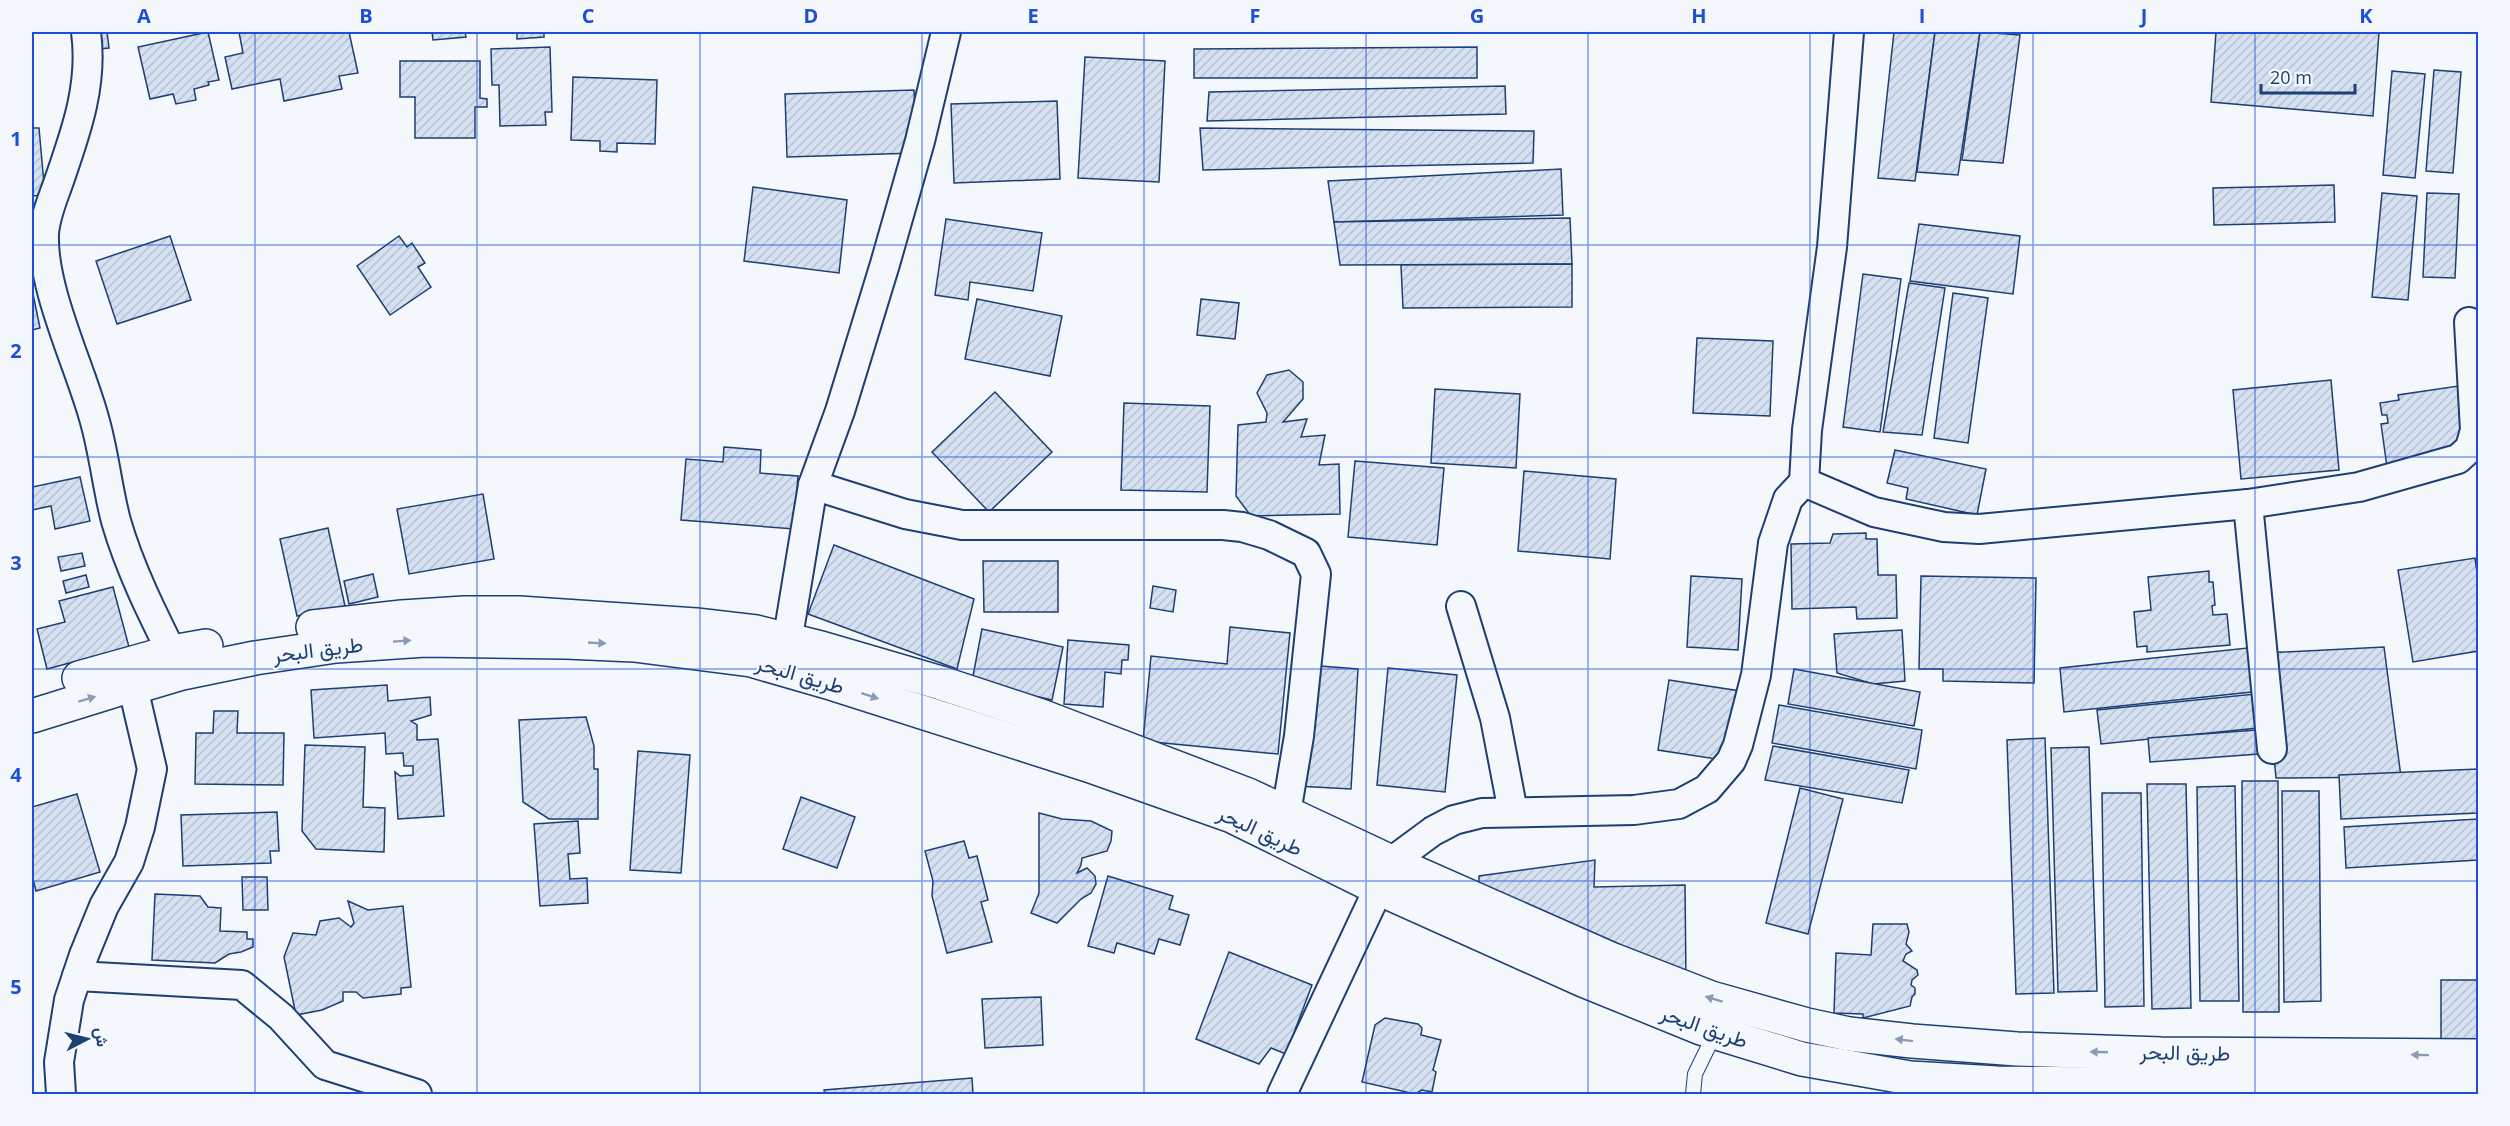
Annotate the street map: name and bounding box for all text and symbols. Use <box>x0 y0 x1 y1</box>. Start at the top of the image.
text: A <box>137 2 151 29</box>
text: B <box>359 2 373 29</box>
text: C <box>582 2 595 29</box>
text: D <box>804 2 818 29</box>
text: E <box>1027 2 1039 29</box>
text: F <box>1250 2 1260 29</box>
text: G <box>1470 2 1484 29</box>
text: H <box>1691 2 1707 29</box>
text: I <box>1919 2 1925 29</box>
text: J <box>2139 2 2147 29</box>
text: K <box>2359 2 2373 29</box>
scale bar <box>2261 57 2356 95</box>
text: 20 m <box>2270 65 2312 89</box>
text: 1 <box>10 125 22 152</box>
text: 2 <box>10 337 22 364</box>
text: 3 <box>10 549 22 576</box>
street label: طريق البحر <box>270 630 365 669</box>
one-way arrow <box>393 637 412 646</box>
one-way arrow <box>587 639 606 648</box>
street label: طريق البحر <box>752 648 848 700</box>
one-way arrow <box>861 692 879 701</box>
one-way arrow <box>78 694 96 703</box>
text: 4 <box>10 761 22 788</box>
street label: طريق البحر <box>1213 798 1307 862</box>
text: 5 <box>10 973 22 1000</box>
one-way arrow <box>1705 994 1723 1003</box>
street label: طريق البحر <box>1656 998 1752 1054</box>
north arrow <box>57 1009 117 1069</box>
text: ش <box>90 1026 114 1048</box>
one-way arrow <box>1895 1035 1914 1045</box>
street label: طريق البحر <box>2138 1037 2231 1067</box>
one-way arrow <box>2090 1047 2109 1056</box>
one-way arrow <box>2411 1050 2430 1060</box>

